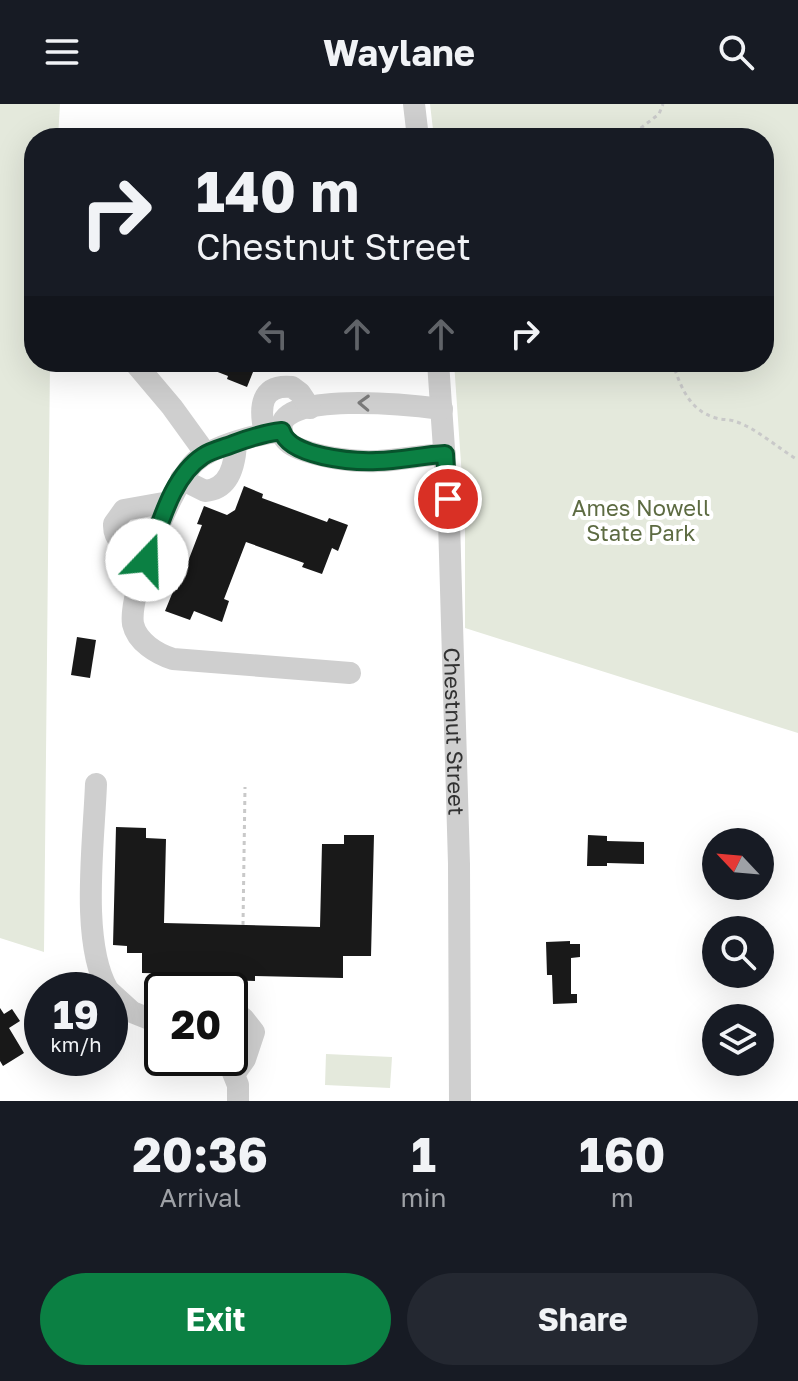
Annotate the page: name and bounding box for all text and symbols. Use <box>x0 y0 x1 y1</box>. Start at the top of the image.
icon: menu <box>40 30 84 74</box>
icon: search <box>714 30 758 74</box>
text: Waylane <box>323 31 475 74</box>
text: 140 m <box>196 157 359 224</box>
icon: right <box>64 160 168 264</box>
text: Chestnut Street <box>196 225 471 268</box>
icon: left <box>251 312 295 356</box>
icon: ahead <box>335 312 379 356</box>
icon: ahead <box>419 312 463 356</box>
icon: right <box>503 312 547 356</box>
one-way arrow <box>357 395 370 412</box>
pin <box>414 465 482 533</box>
icon: arrive <box>426 477 470 521</box>
park label: Ames Nowell State Park <box>572 494 710 546</box>
position arrow <box>105 518 189 602</box>
street label: Chestnut Street <box>439 647 471 816</box>
north arrow <box>702 828 774 900</box>
map controls <box>702 828 774 1076</box>
button: search <box>702 916 774 988</box>
speed limit sign: 20 <box>144 972 248 1076</box>
text: 19 <box>53 990 99 1038</box>
button: layers <box>702 1004 774 1076</box>
text: km/h <box>51 1032 101 1056</box>
text: 20:36 <box>133 1125 268 1183</box>
text: 1 <box>411 1125 436 1183</box>
text: 160 <box>579 1125 665 1183</box>
text: Arrival <box>160 1182 241 1213</box>
text: min <box>401 1182 447 1213</box>
text: m <box>611 1182 634 1213</box>
button: Exit <box>40 1273 391 1365</box>
button: Share <box>407 1273 758 1365</box>

